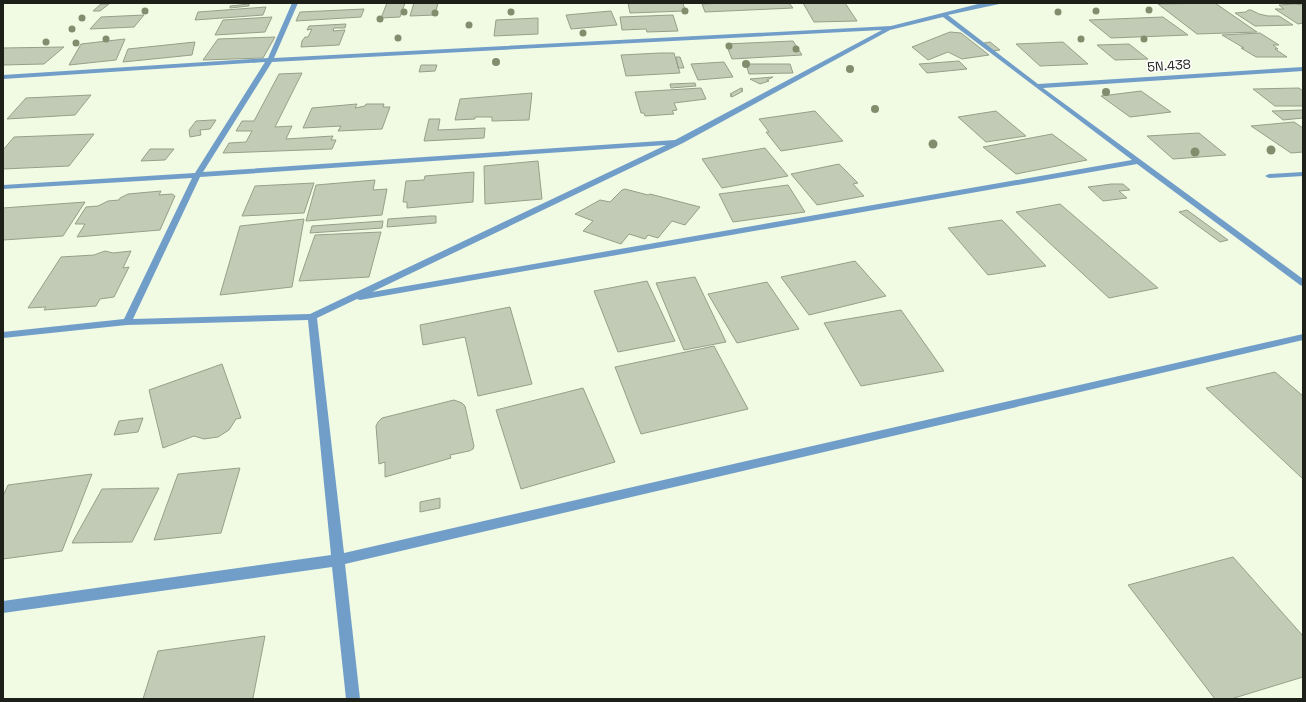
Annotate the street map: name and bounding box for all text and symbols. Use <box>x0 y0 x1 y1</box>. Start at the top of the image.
street label: 5N.438 <box>1147 55 1191 76</box>

